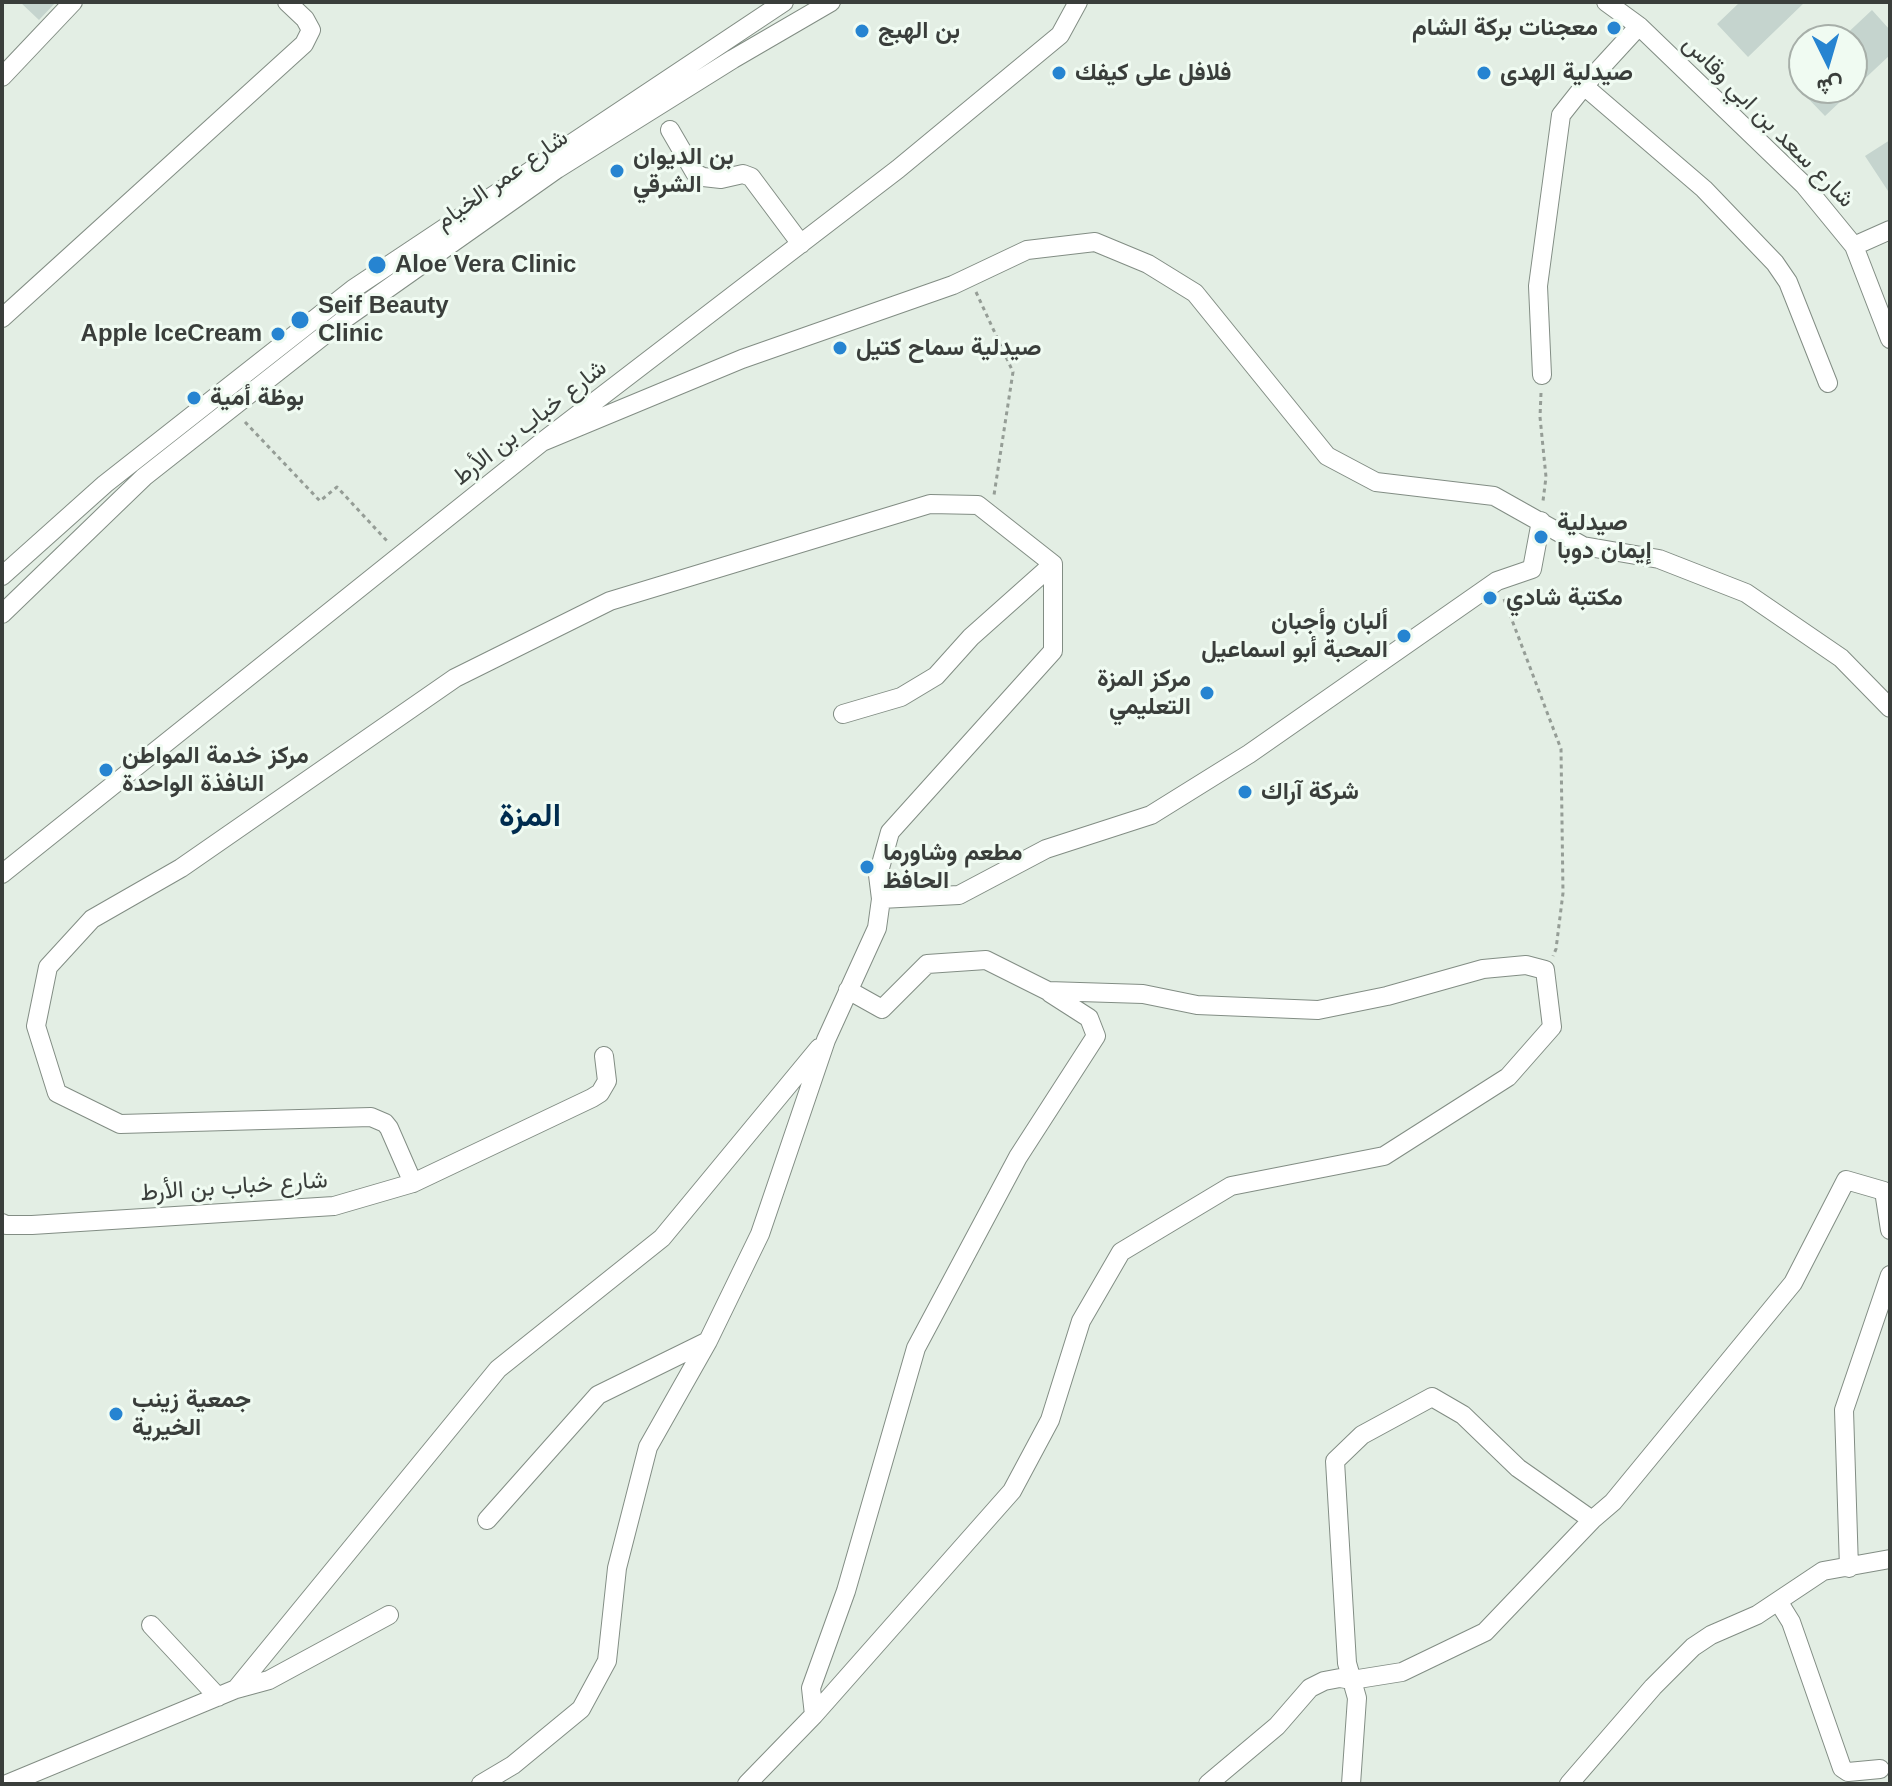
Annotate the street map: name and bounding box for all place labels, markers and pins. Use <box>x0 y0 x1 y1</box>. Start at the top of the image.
place label: معجنات بركة الشام <box>1412 14 1598 42</box>
place label: بن الهبج <box>878 17 960 45</box>
marker: معجنات بركة الشام <box>1605 19 1623 37</box>
marker: بن الهبج <box>853 22 871 40</box>
place label: فلافل على كيفك <box>1075 59 1232 87</box>
place label: صيدلية الهدى <box>1500 59 1633 87</box>
marker: فلافل على كيفك <box>1050 64 1068 82</box>
marker: صيدلية الهدى <box>1475 64 1493 82</box>
place label: بن الديوان الشرقي <box>633 143 734 199</box>
marker: بن الديوان الشرقي <box>608 162 626 180</box>
place label: Aloe Vera Clinic <box>395 251 576 279</box>
marker: Aloe Vera Clinic <box>366 254 388 276</box>
place label: Seif Beauty Clinic <box>318 292 449 348</box>
marker: Seif Beauty Clinic <box>289 309 311 331</box>
place label: Apple IceCream <box>81 320 262 348</box>
marker: Apple IceCream <box>269 325 287 343</box>
place label: صيدلية سماح كتيل <box>856 334 1041 362</box>
marker: صيدلية سماح كتيل <box>831 339 849 357</box>
place label: بوظة أمية <box>210 384 304 412</box>
marker: بوظة أمية <box>185 389 203 407</box>
place label: صيدلية إيمان دوبا <box>1557 509 1652 565</box>
marker: صيدلية إيمان دوبا <box>1532 528 1550 546</box>
place label: مكتبة شادي <box>1506 584 1623 612</box>
marker: مكتبة شادي <box>1481 589 1499 607</box>
place label: ألبان وأجبان المحبة أبو اسماعيل <box>1201 608 1388 664</box>
marker: ألبان وأجبان المحبة أبو اسماعيل <box>1395 627 1413 645</box>
place label: مركز المزة التعليمي <box>1097 665 1191 721</box>
marker: مركز المزة التعليمي <box>1198 684 1216 702</box>
place label: مركز خدمة المواطن النافذة الواحدة <box>122 742 309 798</box>
marker: مركز خدمة المواطن النافذة الواحدة <box>97 761 115 779</box>
place label: شركة آراك <box>1261 778 1359 806</box>
marker: شركة آراك <box>1236 783 1254 801</box>
place label: مطعم وشاورما الحافظ <box>883 839 1023 895</box>
marker: مطعم وشاورما الحافظ <box>858 858 876 876</box>
place label: جمعية زينب الخيرية <box>132 1386 251 1442</box>
marker: جمعية زينب الخيرية <box>107 1405 125 1423</box>

